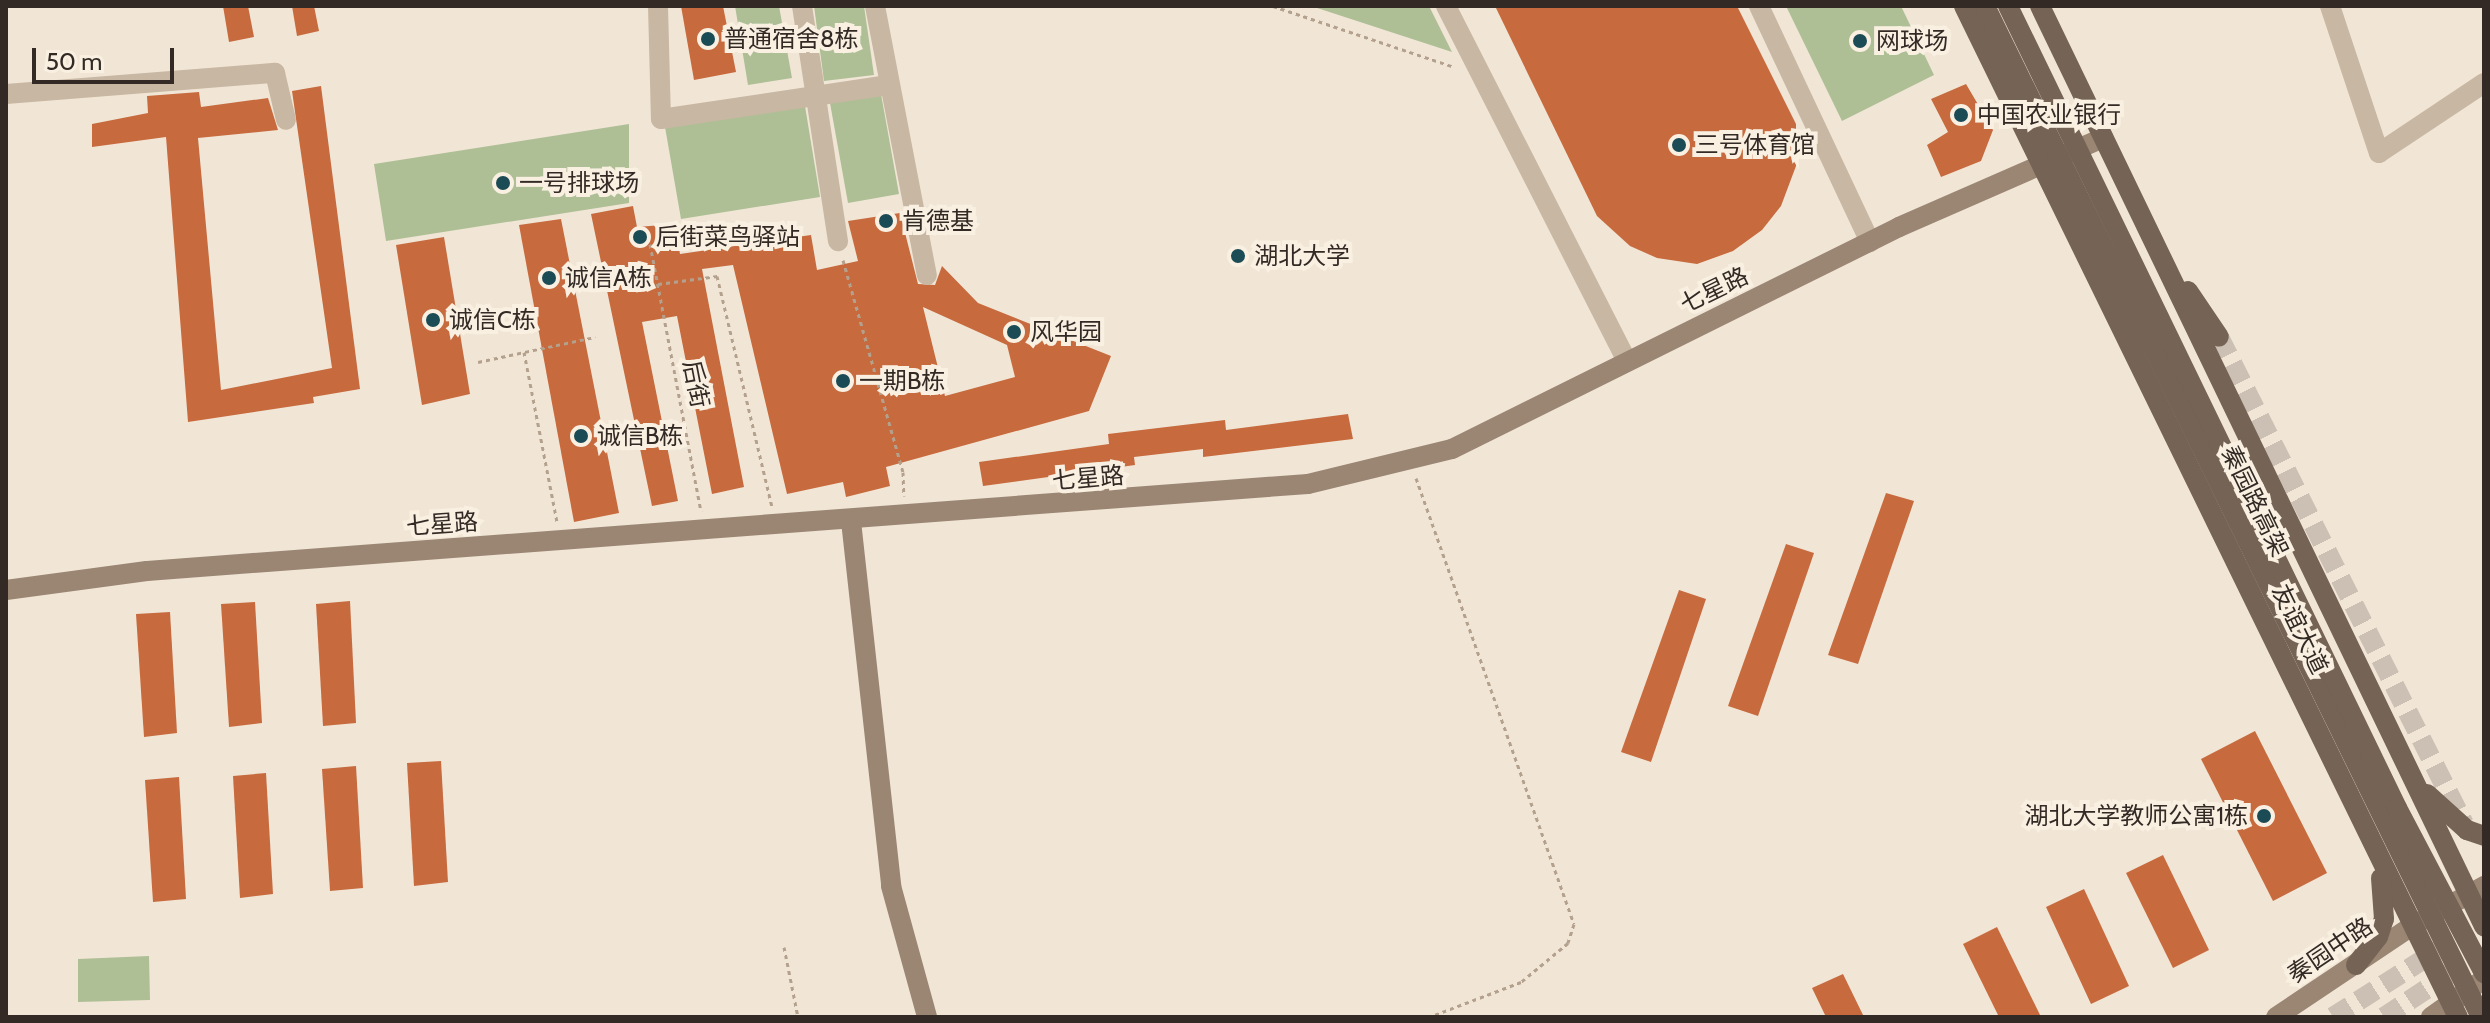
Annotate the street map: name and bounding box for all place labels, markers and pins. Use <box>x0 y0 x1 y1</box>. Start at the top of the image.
place label: 普通宿舍8栋 <box>724 25 859 53</box>
place label: 网球场 <box>1876 27 1948 55</box>
marker: 普通宿舍8栋 <box>699 30 717 48</box>
marker: 网球场 <box>1851 32 1869 50</box>
place label: 中国农业银行 <box>1977 101 2121 129</box>
marker: 中国农业银行 <box>1952 106 1970 124</box>
place label: 三号体育馆 <box>1695 131 1815 159</box>
marker: 三号体育馆 <box>1670 136 1688 154</box>
place label: 一号排球场 <box>519 169 639 197</box>
marker: 一号排球场 <box>494 174 512 192</box>
place label: 肯德基 <box>902 207 974 235</box>
marker: 肯德基 <box>877 212 895 230</box>
place label: 后街菜鸟驿站 <box>656 223 800 251</box>
marker: 后街菜鸟驿站 <box>631 228 649 246</box>
place label: 湖北大学 <box>1254 242 1350 270</box>
marker: 湖北大学 <box>1229 247 1247 265</box>
place label: 诚信A栋 <box>565 264 652 292</box>
marker: 诚信A栋 <box>540 269 558 287</box>
place label: 诚信C栋 <box>449 306 536 334</box>
marker: 诚信C栋 <box>424 311 442 329</box>
place label: 风华园 <box>1030 318 1102 346</box>
marker: 风华园 <box>1005 323 1023 341</box>
place label: 一期B栋 <box>859 367 945 395</box>
marker: 一期B栋 <box>834 372 852 390</box>
place label: 诚信B栋 <box>597 422 683 450</box>
marker: 诚信B栋 <box>572 427 590 445</box>
place label: 湖北大学教师公寓1栋 <box>2024 802 2248 830</box>
marker: 湖北大学教师公寓1栋 <box>2255 807 2273 825</box>

